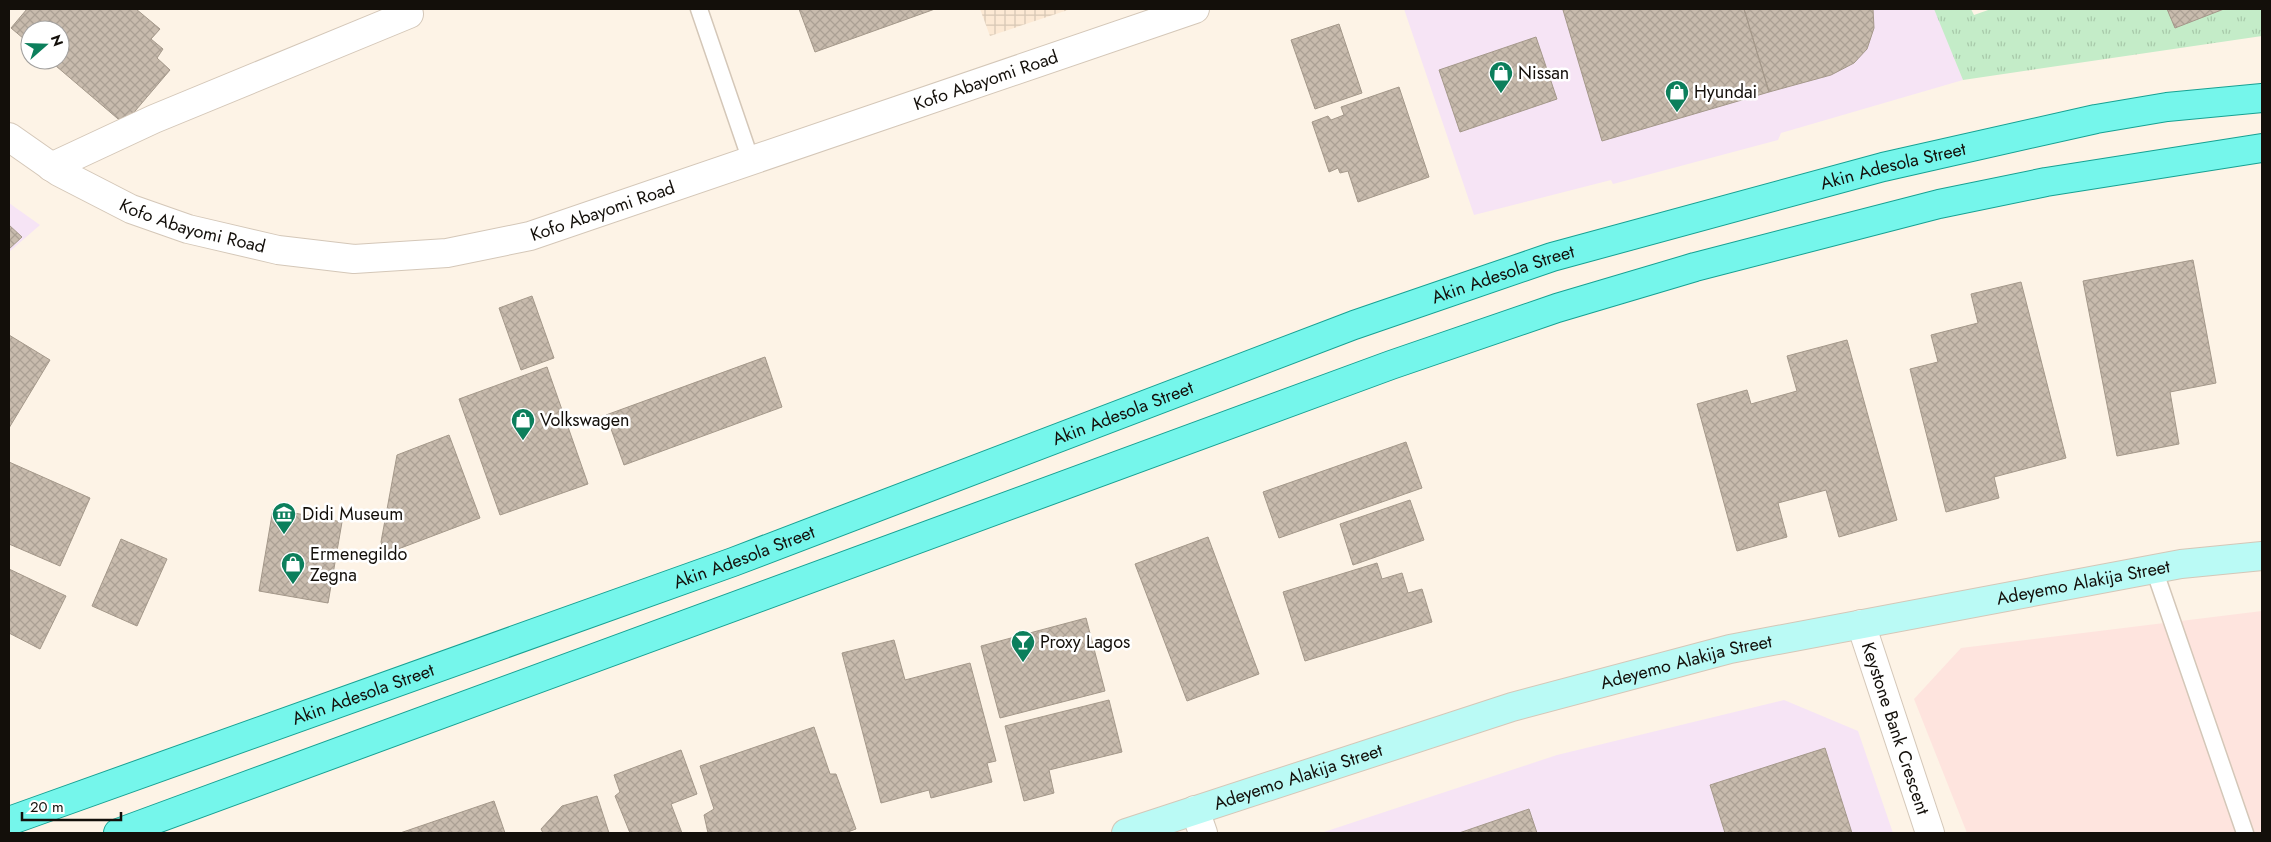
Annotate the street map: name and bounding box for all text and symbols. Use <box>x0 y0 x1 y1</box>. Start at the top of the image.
north arrow <box>20 20 70 70</box>
text: N <box>46 32 69 49</box>
street label: Kofo Abayomi Road <box>910 44 1062 117</box>
shop icon: Nissan <box>1488 60 1514 94</box>
place label: Nissan <box>1518 60 1569 86</box>
shop icon: Hyundai <box>1664 79 1690 113</box>
place label: Hyundai <box>1694 79 1757 105</box>
street label: Akin Adesola Street <box>1817 136 1969 196</box>
street label: Kofo Abayomi Road <box>527 175 678 248</box>
street label: Kofo Abayomi Road <box>115 192 268 260</box>
street label: Akin Adesola Street <box>1428 238 1578 310</box>
street label: Akin Adesola Street <box>1048 374 1198 452</box>
shop icon: Volkswagen <box>510 407 536 441</box>
place label: Volkswagen <box>540 407 629 433</box>
museum icon: Didi Museum <box>271 501 297 535</box>
place label: Didi Museum <box>302 501 403 527</box>
street label: Akin Adesola Street <box>670 519 819 595</box>
place label: Ermenegildo Zegna <box>310 541 407 588</box>
shop icon: Ermenegildo Zegna <box>280 551 306 585</box>
street label: Adeyemo Alakija Street <box>1994 553 2173 612</box>
street label: Adeyemo Alakija Street <box>1597 628 1775 696</box>
bar icon: Proxy Lagos <box>1010 629 1036 663</box>
place label: Proxy Lagos <box>1040 629 1130 655</box>
street label: Keystone Bank Crescent <box>1855 639 1936 819</box>
street label: Akin Adesola Street <box>288 657 438 732</box>
street label: Adeyemo Alakija Street <box>1210 737 1387 817</box>
scale bar <box>22 790 121 822</box>
text: 20 m <box>30 796 64 818</box>

